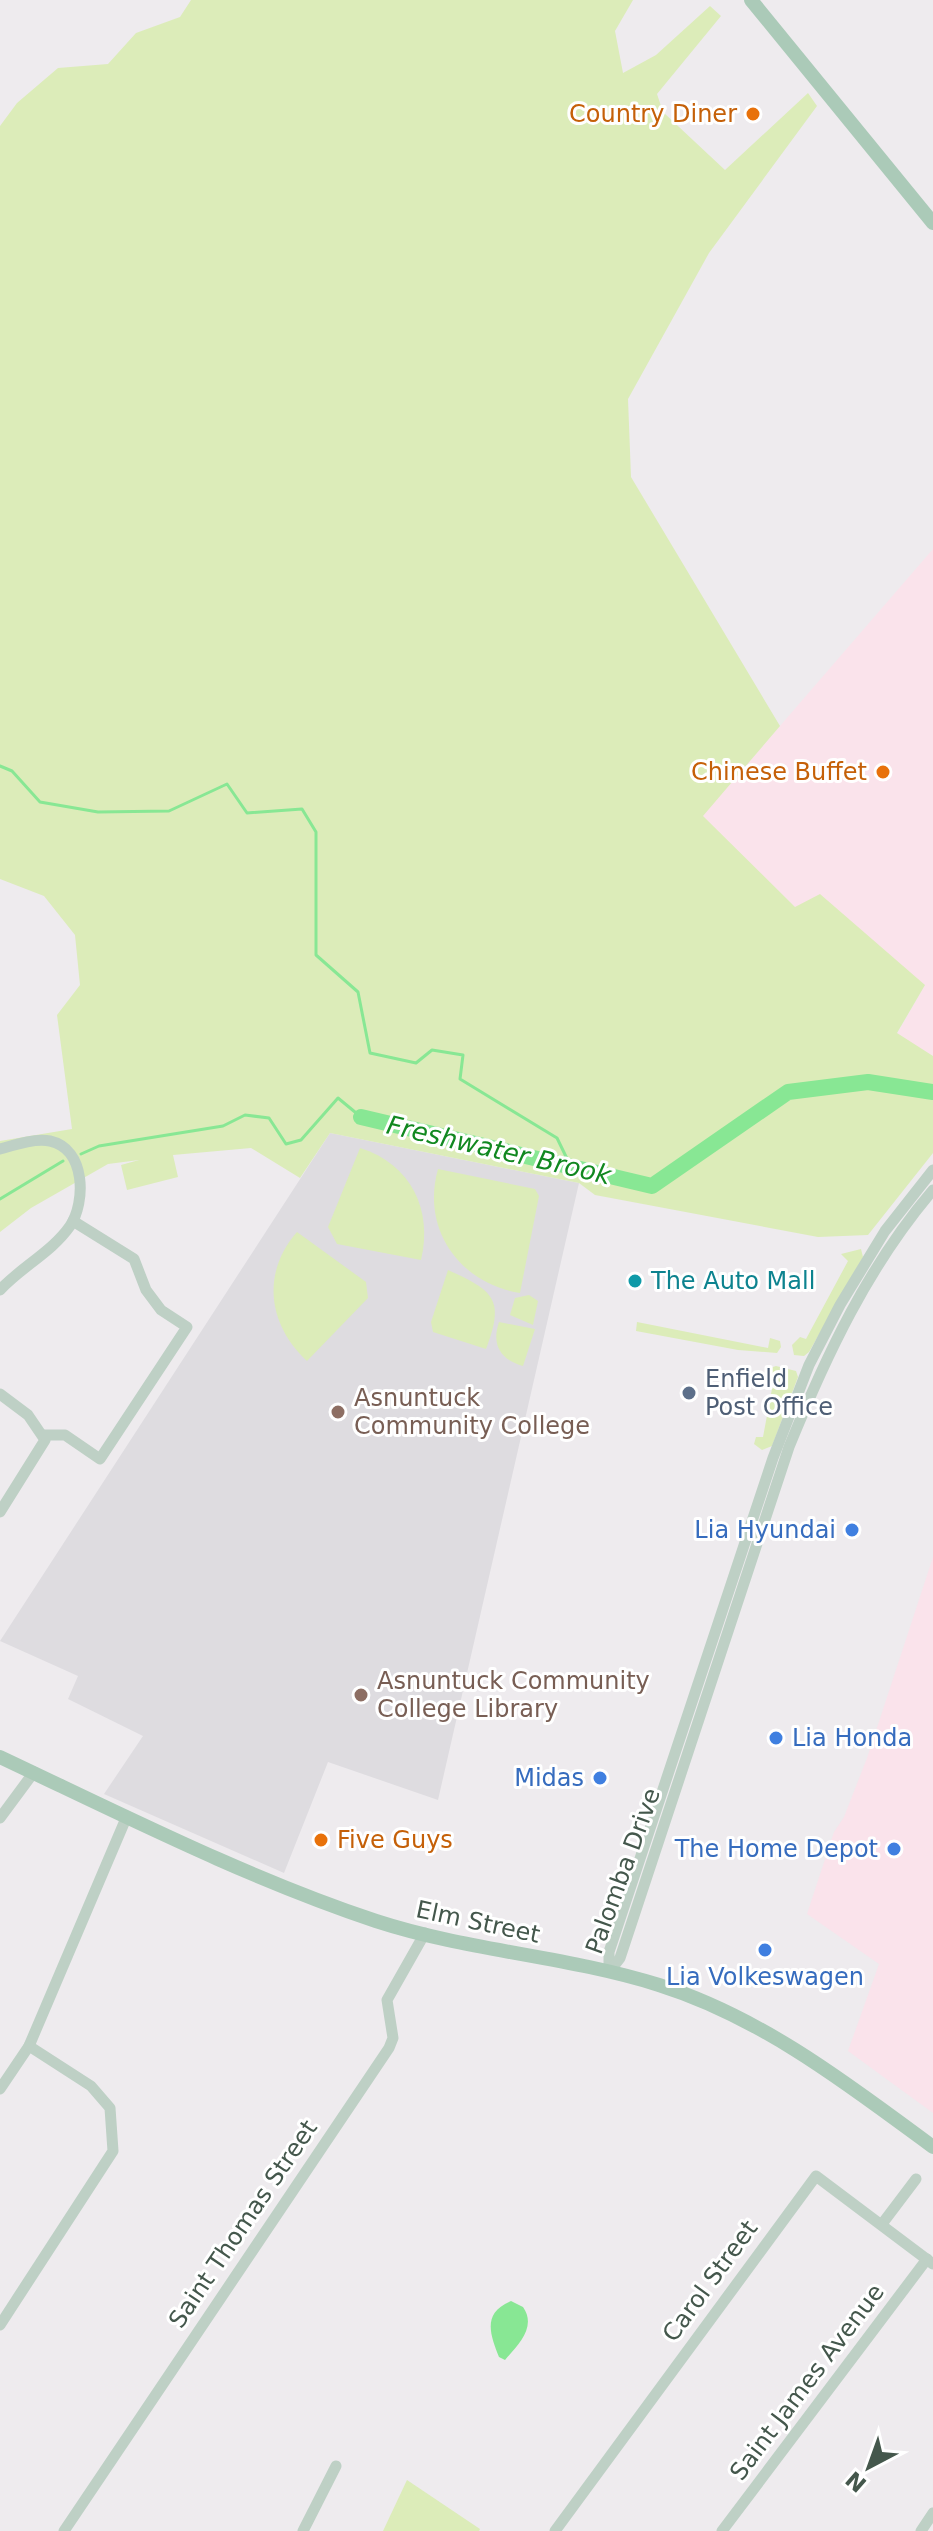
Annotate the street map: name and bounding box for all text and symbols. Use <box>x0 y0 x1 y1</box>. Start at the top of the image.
place label: Country Diner <box>569 100 737 128</box>
marker: Country Diner <box>744 105 762 123</box>
place label: Chinese Buffet <box>691 758 867 786</box>
marker: Chinese Buffet <box>874 763 892 781</box>
water label: Freshwater Brook <box>384 1110 615 1191</box>
place label: The Auto Mall <box>650 1267 815 1295</box>
marker: The Auto Mall <box>626 1272 644 1290</box>
place label: Enfield Post Office <box>705 1365 833 1421</box>
place label: Asnuntuck Community College <box>354 1384 590 1440</box>
marker: Enfield Post Office <box>680 1384 698 1402</box>
marker: Asnuntuck Community College <box>329 1403 347 1421</box>
place label: Lia Hyundai <box>694 1516 836 1544</box>
marker: Lia Hyundai <box>843 1521 861 1539</box>
place label: Asnuntuck Community College Library <box>377 1667 650 1723</box>
marker: Asnuntuck Community College Library <box>352 1686 370 1704</box>
place label: Lia Honda <box>792 1724 912 1752</box>
marker: Lia Honda <box>767 1729 785 1747</box>
place label: Midas <box>514 1764 584 1792</box>
marker: Midas <box>591 1769 609 1787</box>
street label: Palomba Drive <box>580 1784 666 1958</box>
place label: Five Guys <box>337 1826 453 1854</box>
marker: Five Guys <box>312 1831 330 1849</box>
place label: The Home Depot <box>674 1835 878 1863</box>
marker: The Home Depot <box>885 1840 903 1858</box>
street label: Elm Street <box>414 1895 542 1949</box>
marker: Lia Volkeswagen <box>756 1941 774 1959</box>
place label: Lia Volkeswagen <box>666 1963 864 1991</box>
street label: Saint Thomas Street <box>163 2115 323 2333</box>
street label: Carol Street <box>657 2215 763 2347</box>
street label: Saint James Avenue <box>724 2278 890 2486</box>
north arrow <box>829 2427 909 2507</box>
text: N <box>841 2466 871 2497</box>

